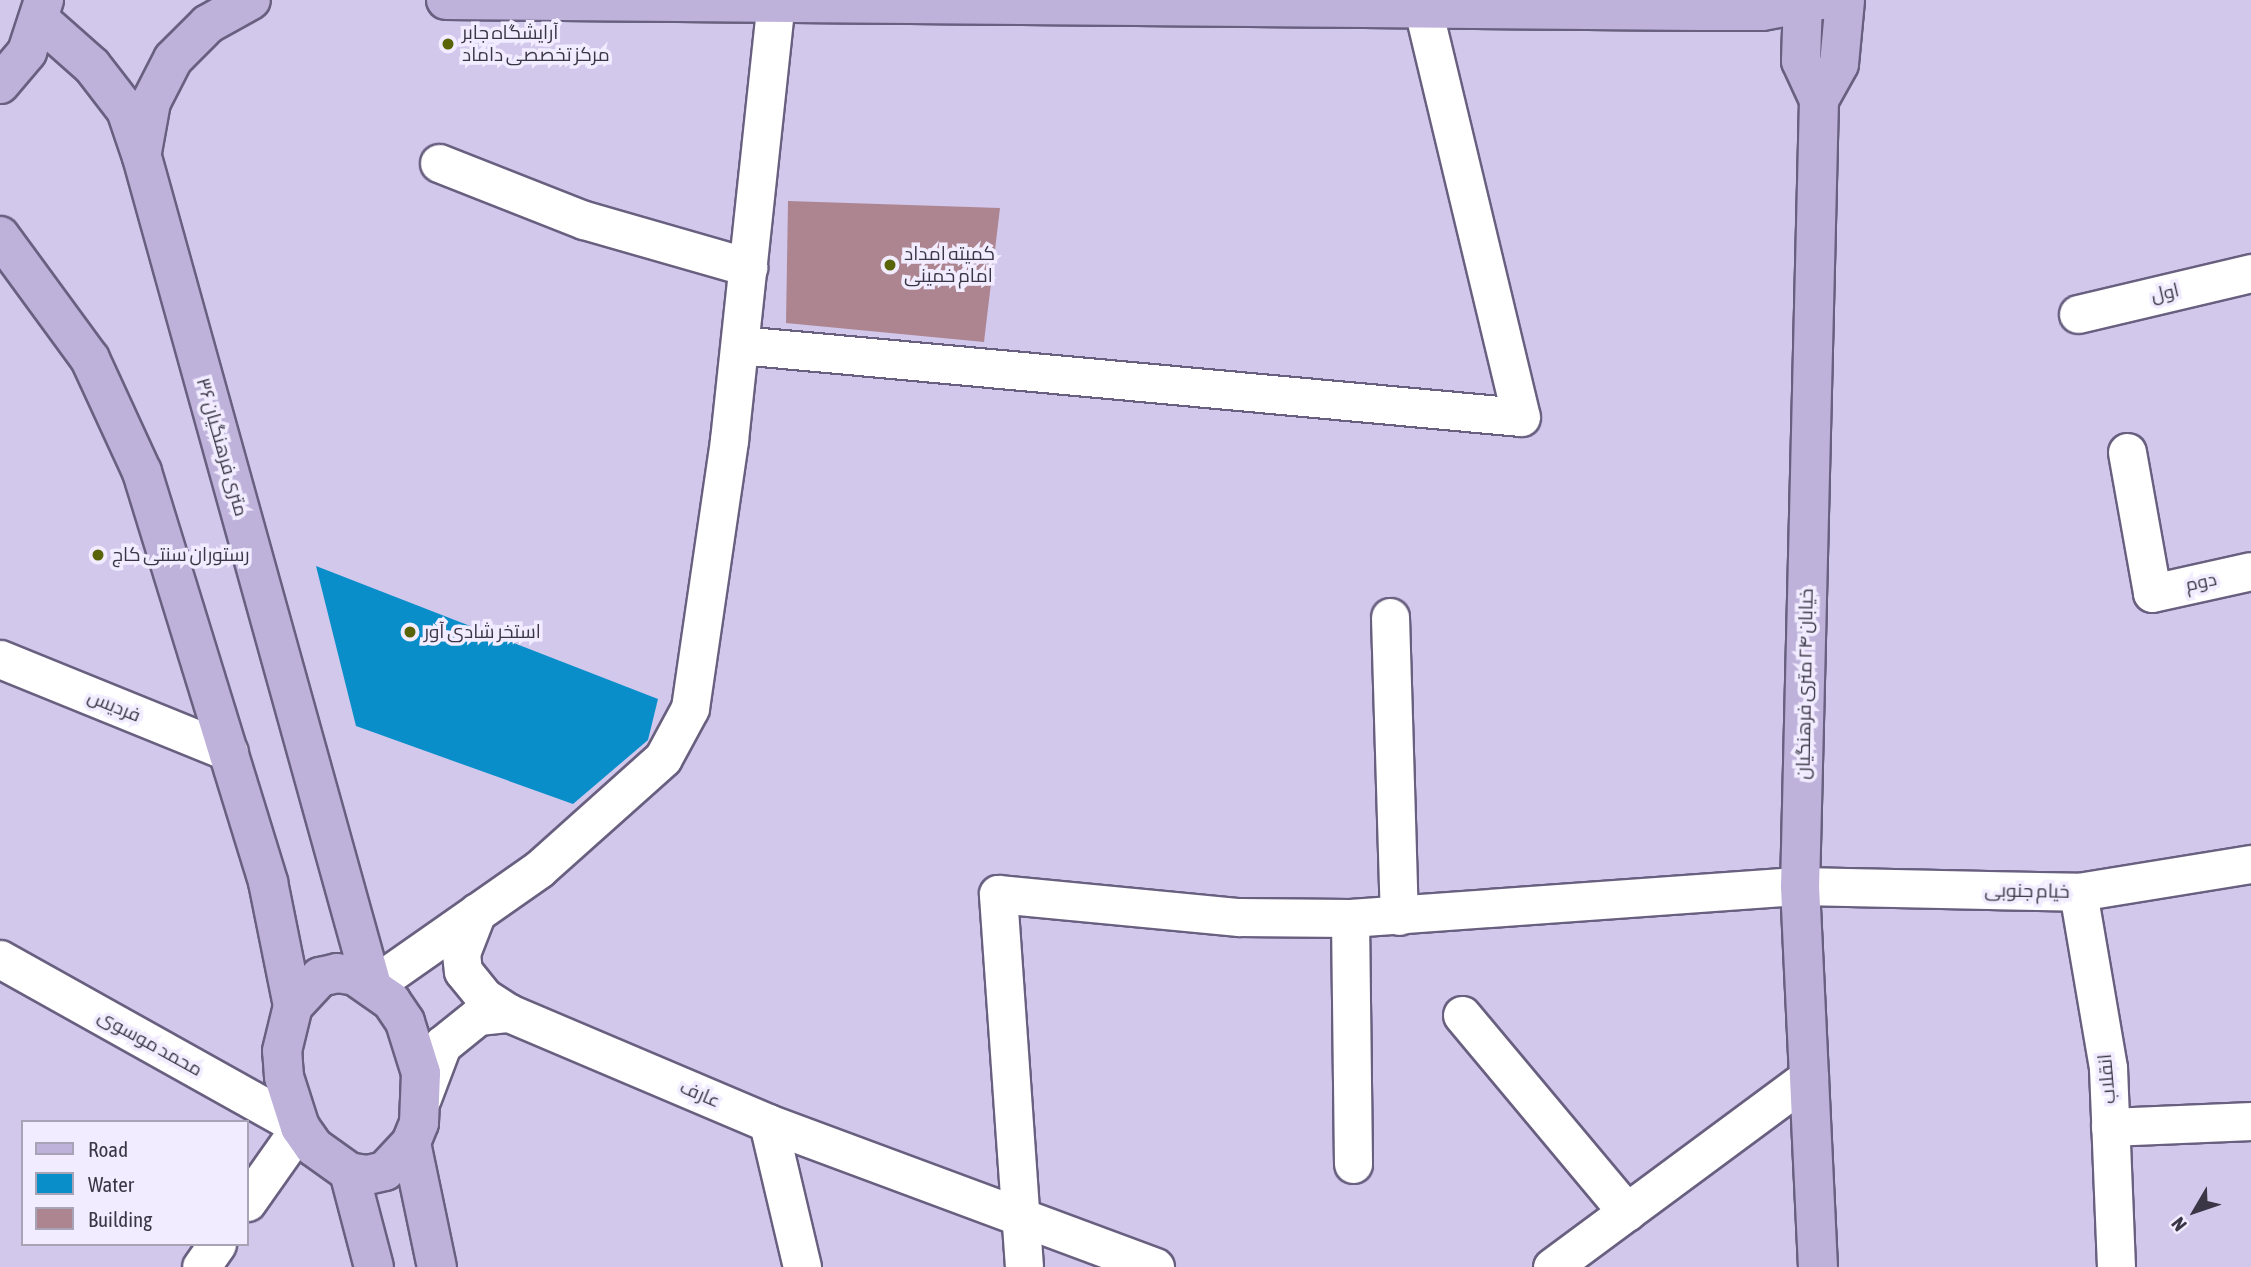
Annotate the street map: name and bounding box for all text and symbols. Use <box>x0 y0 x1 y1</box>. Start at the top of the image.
place label: آرایشگاه جابر مرکز تخصصی داماد <box>462 22 610 66</box>
marker: آرایشگاه جابر مرکز تخصصی داماد <box>440 36 456 52</box>
place label: کمیته امداد امام خمینی <box>904 243 995 287</box>
marker: کمیته امداد امام خمینی <box>882 257 898 273</box>
street label: اول <box>2149 279 2181 307</box>
street label: ۳۶ متری فرهنگیان <box>191 375 253 519</box>
place label: رستوران سنتی کاج <box>112 544 249 566</box>
marker: رستوران سنتی کاج <box>90 547 106 563</box>
street label: دوم <box>2183 568 2219 596</box>
street label: خیابان ۲۴ متری فرهنگیان <box>1792 588 1818 780</box>
place label: استخر شادی آور <box>424 621 541 643</box>
marker: استخر شادی آور <box>402 624 418 640</box>
street label: فردیس <box>84 685 144 727</box>
street label: خیام جنوبی <box>1984 879 2070 903</box>
street label: محمد موسوی <box>94 1005 206 1081</box>
street label: انقلاب <box>2093 1053 2121 1105</box>
street label: عارف <box>676 1075 724 1113</box>
legend <box>21 1120 248 1246</box>
text: Road <box>88 1137 128 1161</box>
text: Water <box>88 1172 134 1196</box>
north arrow <box>2160 1176 2230 1246</box>
text: Building <box>88 1207 152 1231</box>
text: N <box>2167 1213 2191 1235</box>

